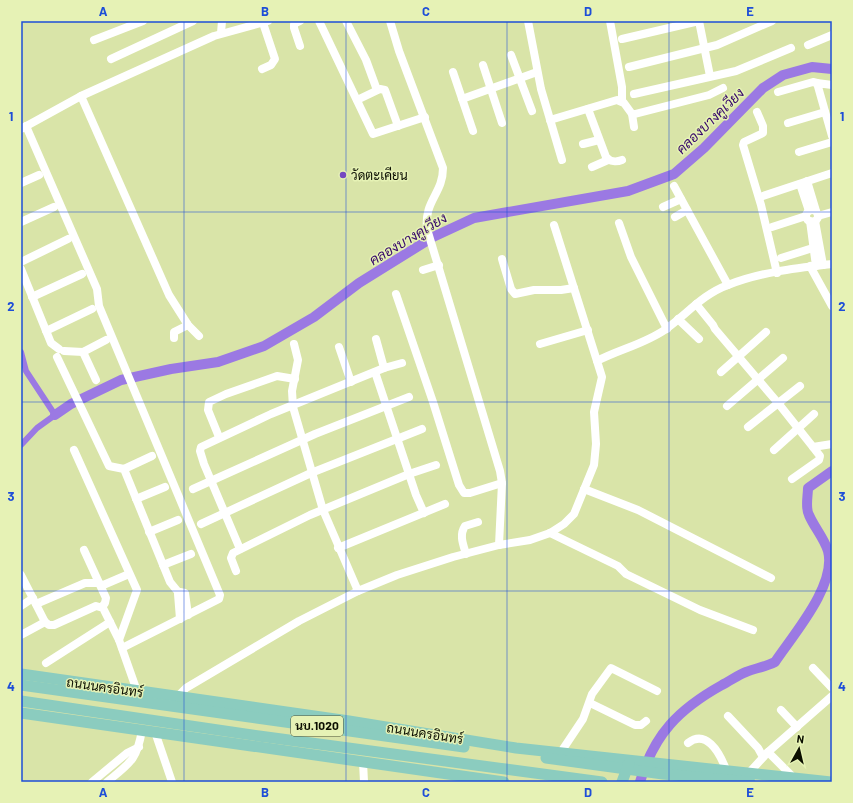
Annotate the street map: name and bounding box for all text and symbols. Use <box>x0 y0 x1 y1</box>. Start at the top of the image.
text: A <box>99 3 108 19</box>
text: B <box>261 3 269 19</box>
text: C <box>422 3 430 19</box>
text: D <box>584 3 592 19</box>
text: E <box>746 3 754 19</box>
water label: คลองบางคูเวียง <box>672 84 748 159</box>
text: 1 <box>9 108 13 124</box>
text: 1 <box>840 108 844 124</box>
place label: วัดตะเคียน <box>351 166 408 183</box>
marker: วัดตะเคียน <box>338 170 348 180</box>
water label: คลองบางคูเวียง <box>366 209 451 270</box>
text: 2 <box>7 298 15 314</box>
text: 2 <box>838 298 846 314</box>
text: 3 <box>7 488 15 504</box>
text: 3 <box>838 488 846 504</box>
street label: ถนนนครอินทร์ <box>66 673 145 700</box>
text: 4 <box>7 678 15 694</box>
text: 4 <box>838 678 846 694</box>
road number: นบ.1020 <box>291 716 343 736</box>
street label: ถนนนครอินทร์ <box>386 718 465 747</box>
north arrow <box>779 729 819 769</box>
text: N <box>796 732 805 746</box>
text: A <box>99 784 108 800</box>
text: B <box>261 784 269 800</box>
text: C <box>422 784 430 800</box>
text: D <box>584 784 592 800</box>
text: E <box>746 784 754 800</box>

